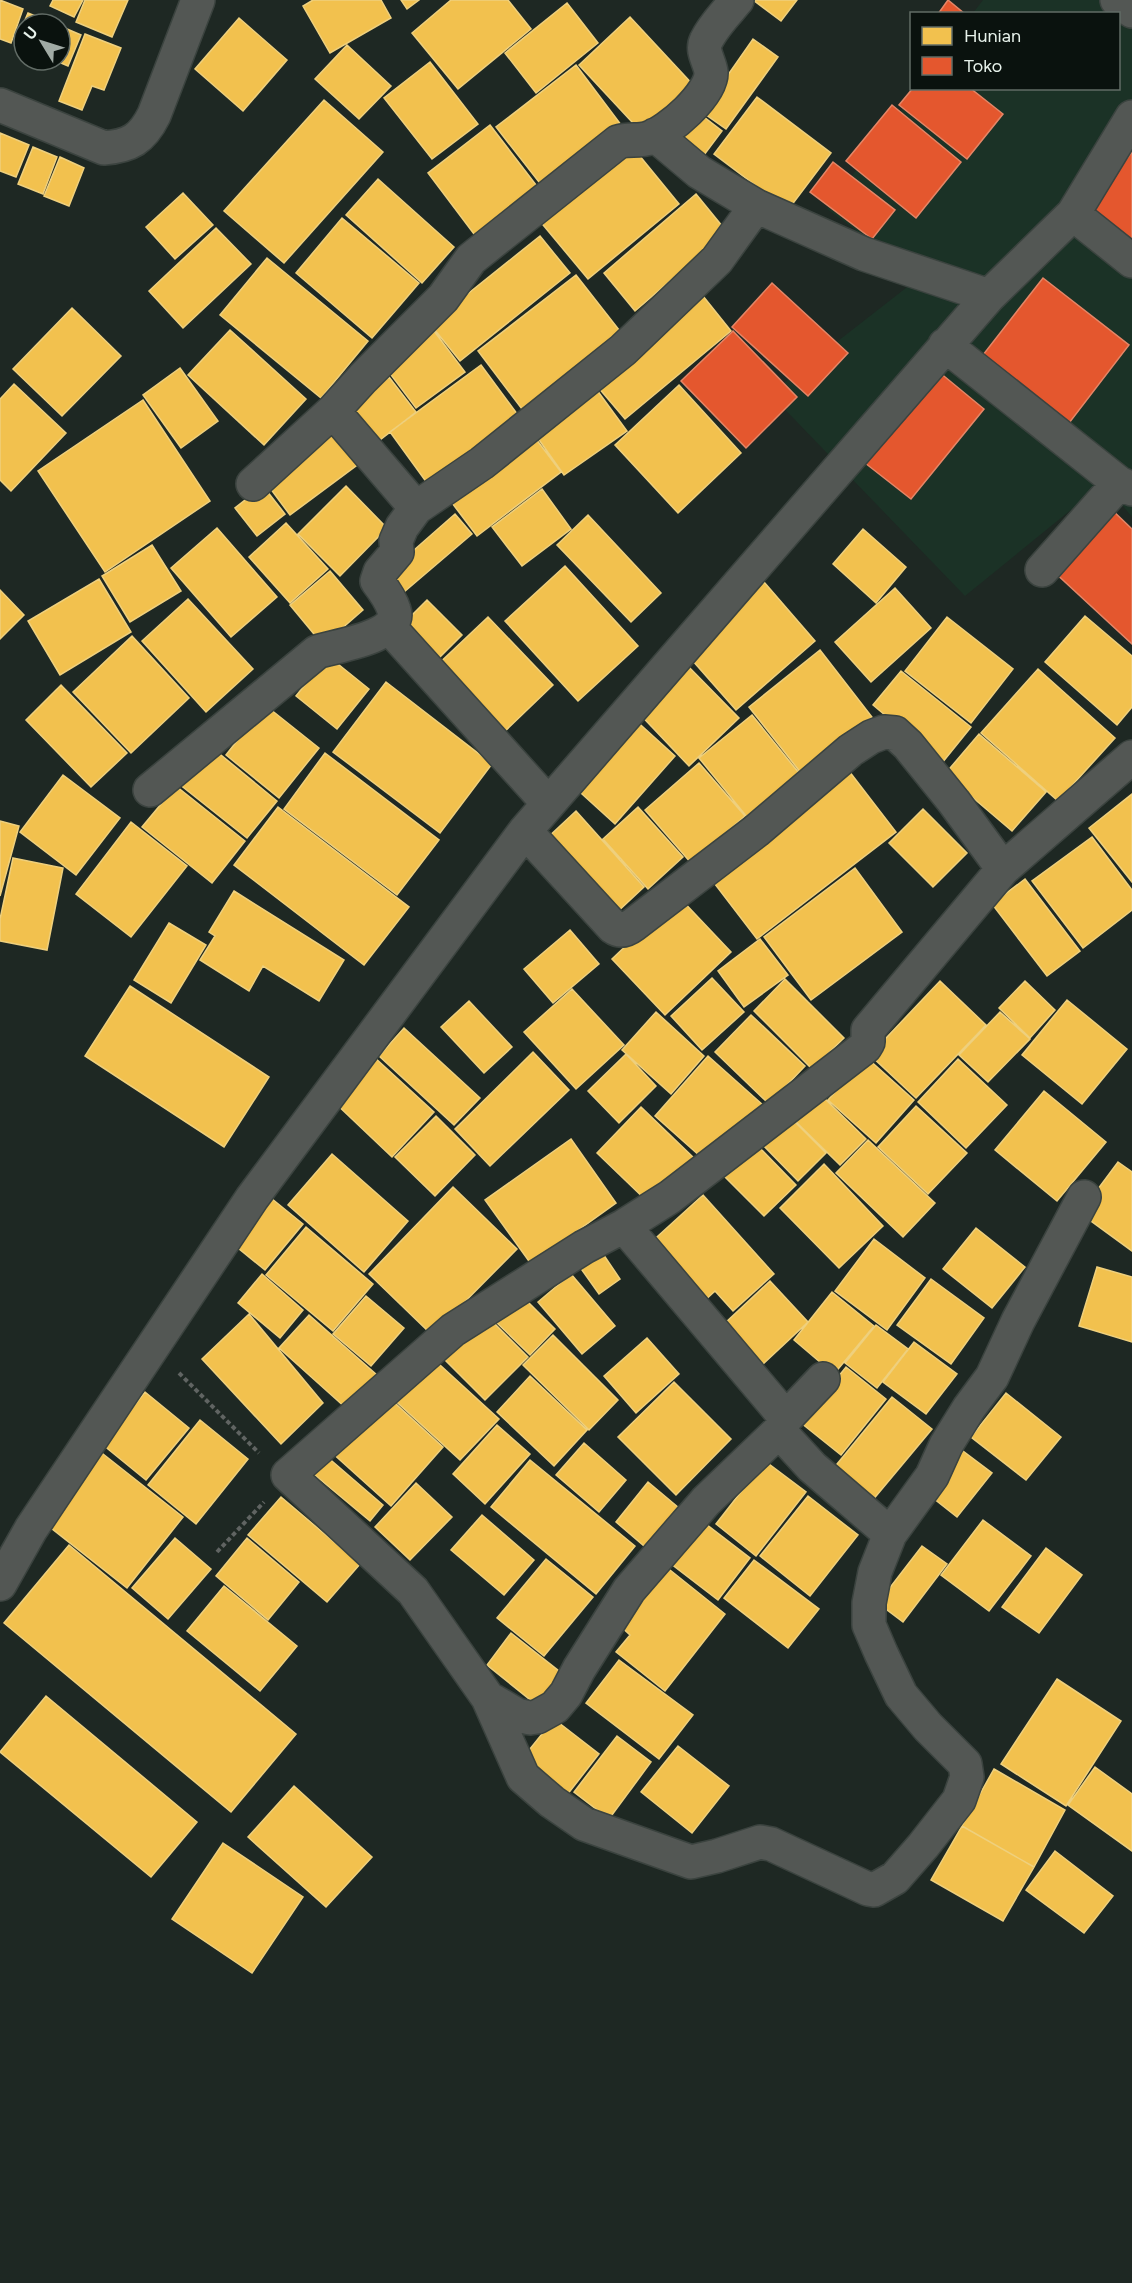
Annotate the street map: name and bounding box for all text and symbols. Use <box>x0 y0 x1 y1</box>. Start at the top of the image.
north arrow <box>12 12 72 72</box>
legend <box>910 12 1120 90</box>
text: U <box>20 23 42 43</box>
text: Hunian <box>964 25 1021 47</box>
text: Toko <box>964 55 1002 77</box>

